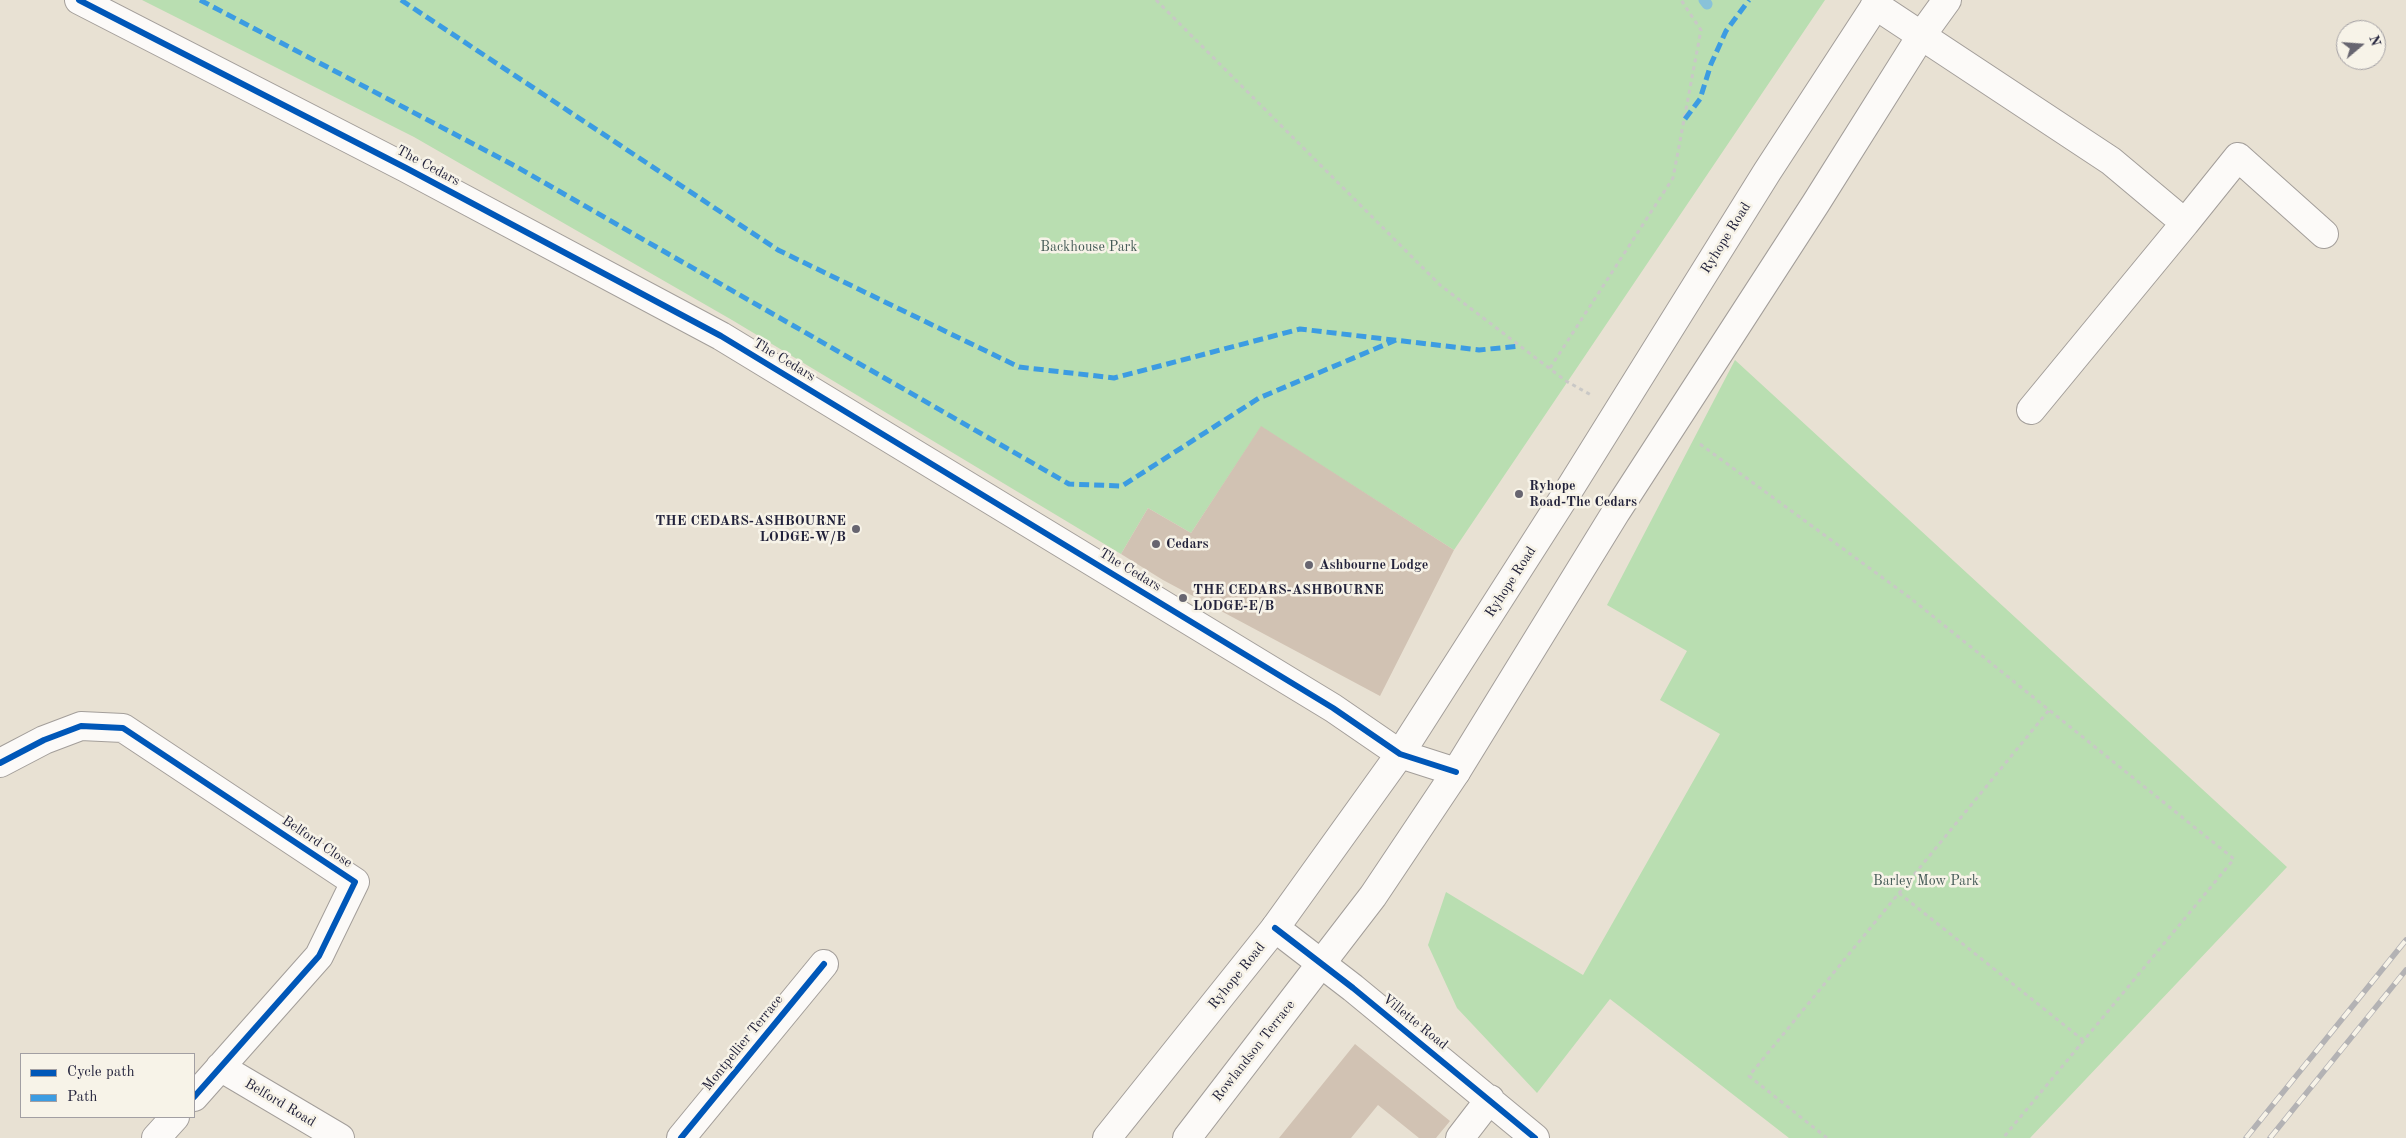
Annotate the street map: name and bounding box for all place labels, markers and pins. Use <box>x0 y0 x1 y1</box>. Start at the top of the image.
place label: Ryhope Road-The Cedars <box>1529 478 1637 511</box>
marker: Ryhope Road-The Cedars <box>1513 488 1525 500</box>
place label: THE CEDARS-ASHBOURNE LODGE-W/B <box>655 513 846 546</box>
marker: THE CEDARS-ASHBOURNE LODGE-W/B <box>850 523 862 535</box>
place label: Cedars <box>1166 536 1209 552</box>
marker: Cedars <box>1150 538 1162 550</box>
place label: Ashbourne Lodge <box>1319 557 1428 573</box>
marker: Ashbourne Lodge <box>1303 559 1315 571</box>
place label: THE CEDARS-ASHBOURNE LODGE-E/B <box>1193 582 1384 614</box>
marker: THE CEDARS-ASHBOURNE LODGE-E/B <box>1177 592 1189 604</box>

